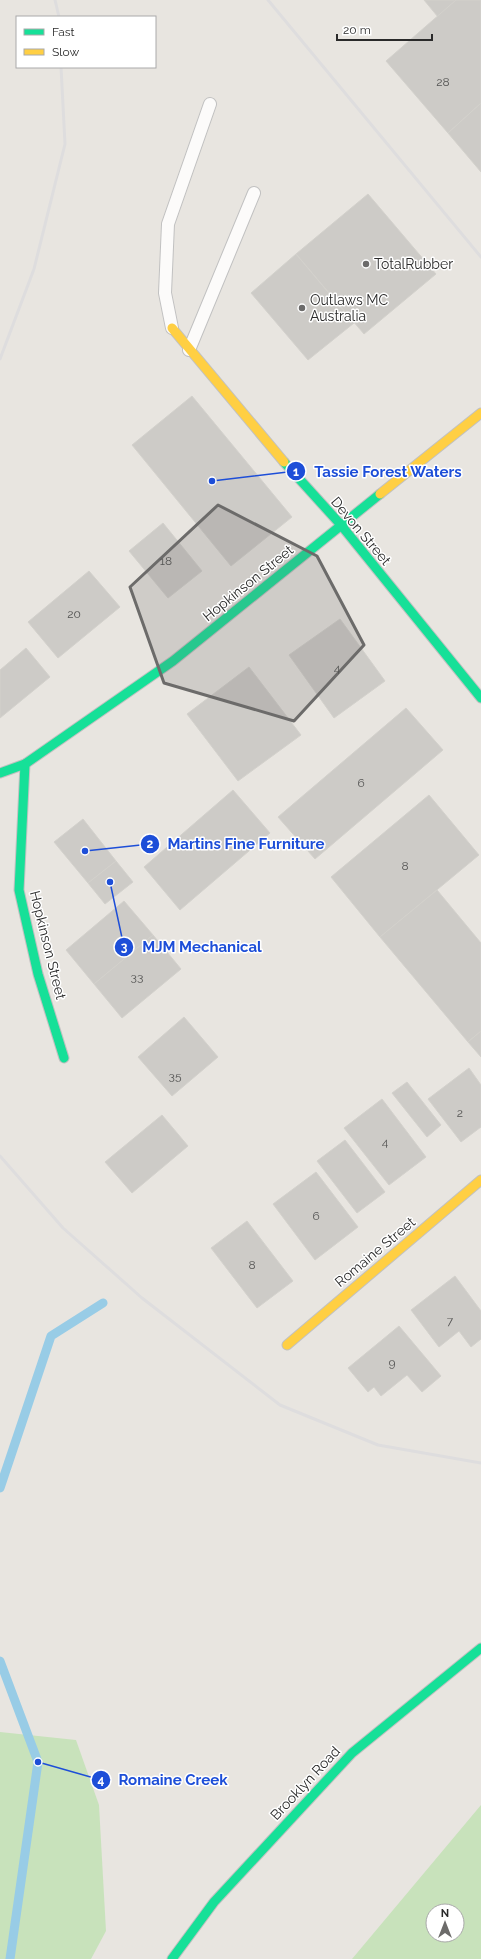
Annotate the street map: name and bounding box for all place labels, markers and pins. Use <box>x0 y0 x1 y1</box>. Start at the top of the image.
place label: TotalRubber <box>374 256 453 272</box>
marker: TotalRubber <box>361 259 371 269</box>
place label: Outlaws MC Australia <box>310 292 389 324</box>
marker: Outlaws MC Australia <box>297 303 307 313</box>
callout: Tassie Forest Waters <box>286 458 470 485</box>
callout: Martins Fine Furniture <box>140 830 333 857</box>
callout: MJM Mechanical <box>114 934 270 961</box>
callout: Romaine Creek <box>91 1766 236 1793</box>

